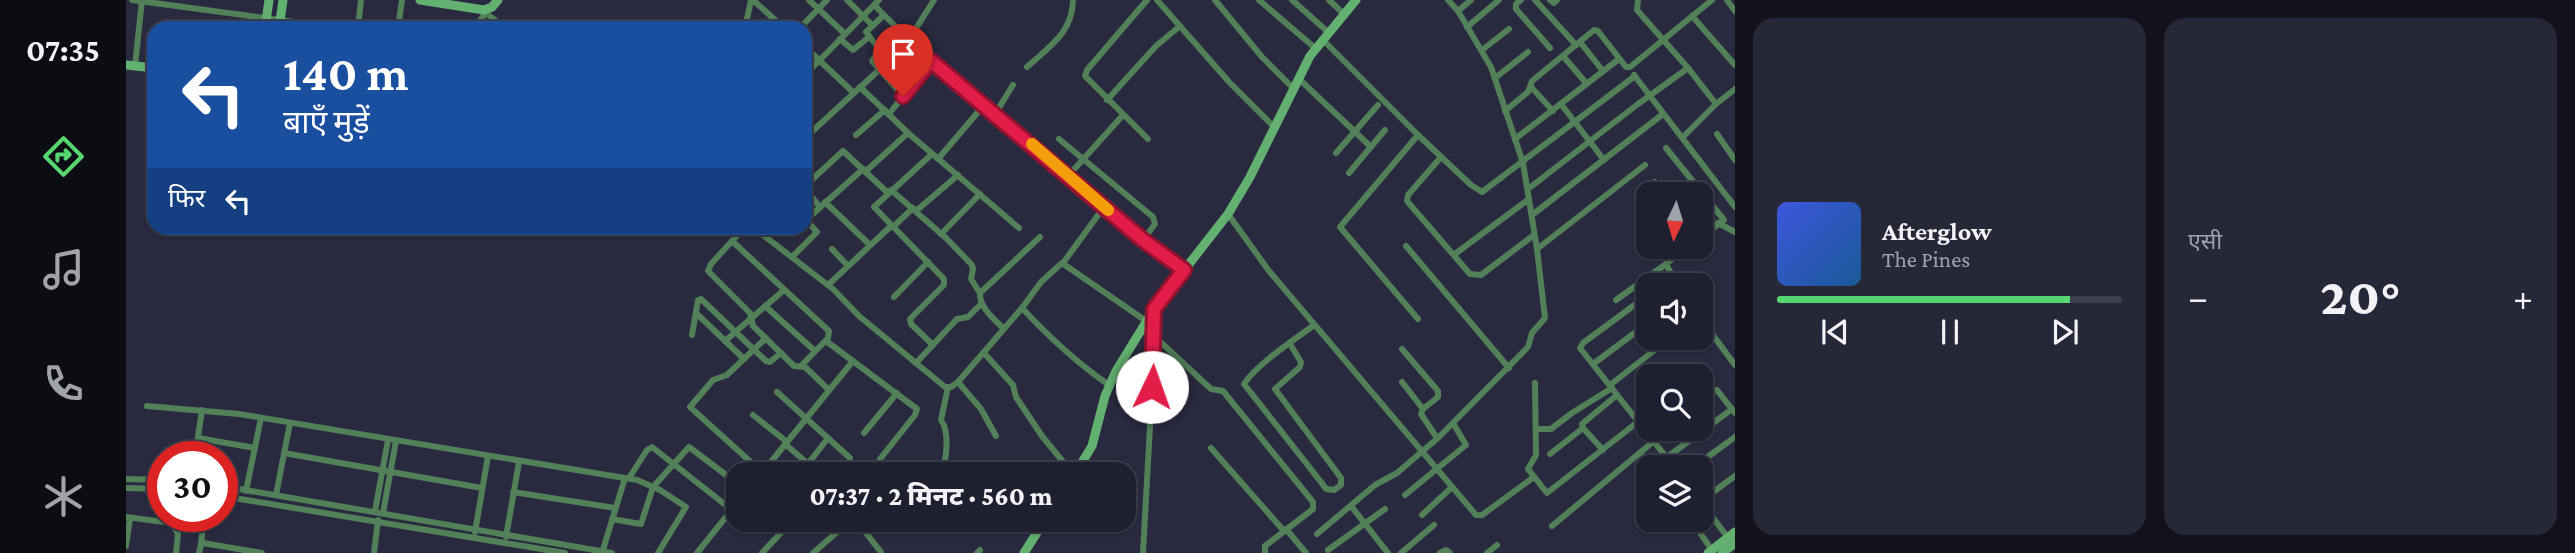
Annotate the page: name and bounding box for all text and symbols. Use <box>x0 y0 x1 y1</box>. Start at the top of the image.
pin <box>873 24 933 96</box>
text: 07:35 <box>26 32 100 68</box>
icon: arrive <box>884 35 922 73</box>
text: 140 m <box>283 46 408 101</box>
icon: left <box>168 49 259 140</box>
text: बाएँ मुड़ें <box>283 104 370 140</box>
icon: directions <box>39 132 88 181</box>
icon: left <box>219 182 257 220</box>
north arrow <box>1636 182 1713 259</box>
map controls <box>1636 182 1713 532</box>
text: फिर <box>168 184 205 213</box>
text: Afterglow <box>1882 217 1992 246</box>
text: एसी <box>2188 228 2222 254</box>
icon: music <box>39 245 88 294</box>
text: The Pines <box>1882 246 1970 272</box>
text: 20° <box>2320 267 2401 325</box>
button: sound <box>1636 273 1713 350</box>
text: − <box>2188 276 2208 318</box>
text: + <box>2513 276 2533 318</box>
icon: previous <box>1816 313 1854 351</box>
icon: pause <box>1931 313 1969 351</box>
icon: next <box>2046 313 2084 351</box>
position arrow <box>1115 350 1189 424</box>
icon: phone <box>39 359 88 408</box>
button: search <box>1636 364 1713 441</box>
speed limit sign: 30 <box>147 441 238 532</box>
button: layers <box>1636 455 1713 532</box>
icon: climate <box>39 472 88 521</box>
text: 07:37 · 2 मिनट · 560 m <box>810 482 1052 511</box>

